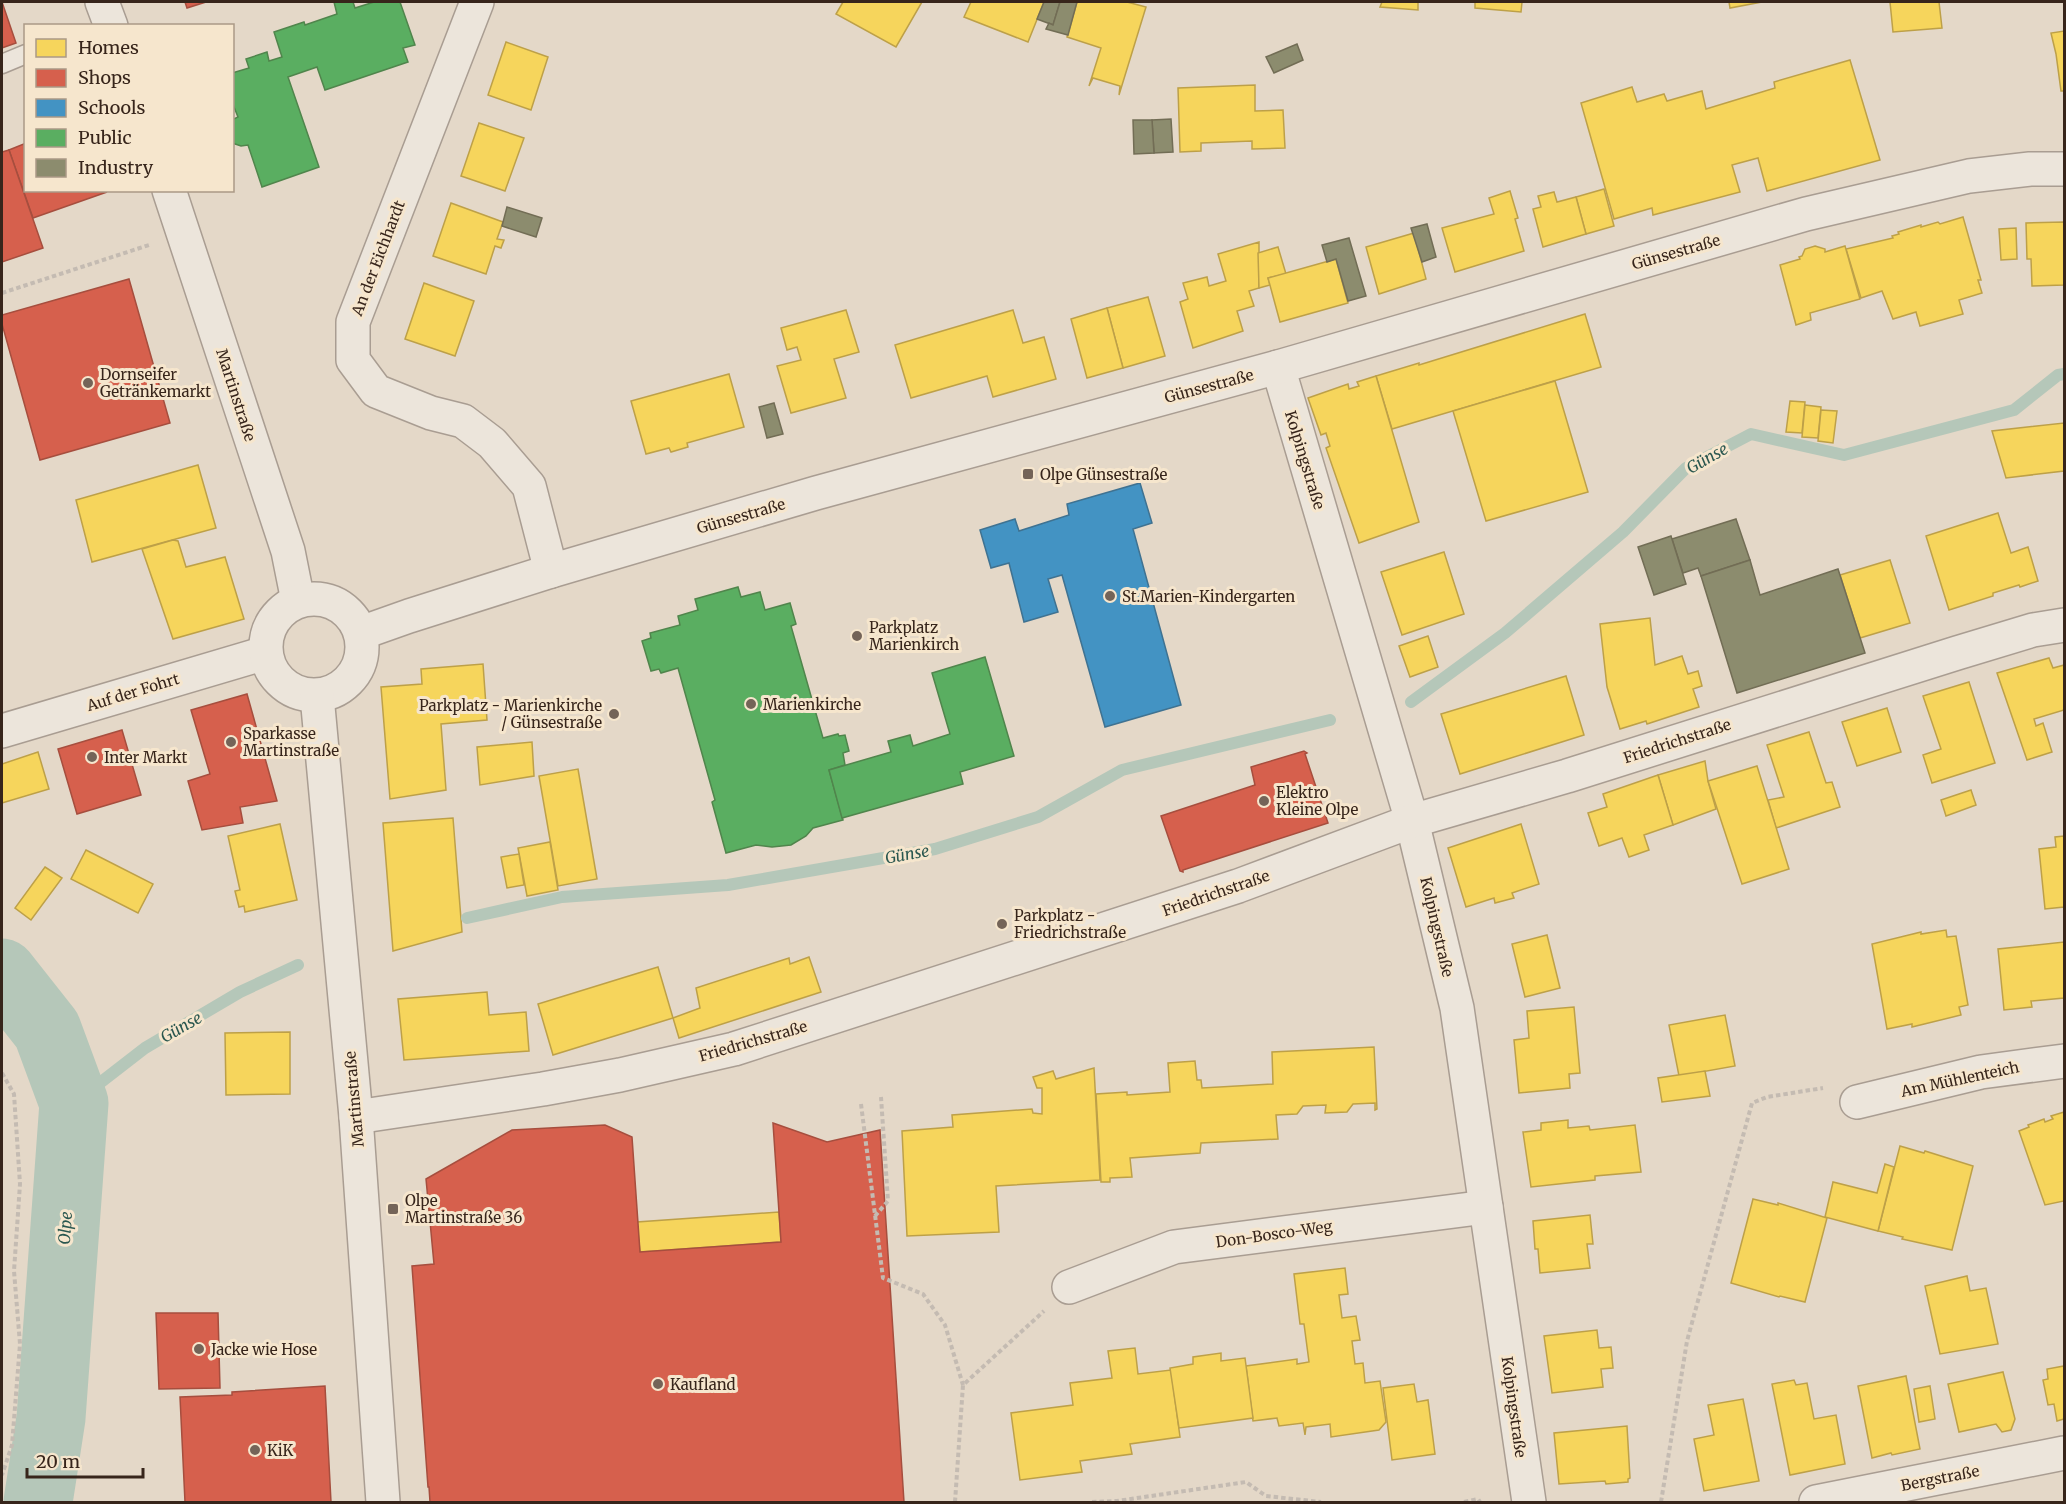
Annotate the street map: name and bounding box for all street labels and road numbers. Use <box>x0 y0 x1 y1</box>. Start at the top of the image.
street label: An der Eichhardt <box>347 198 409 319</box>
street label: Günsestraße <box>1630 230 1723 274</box>
street label: Martinstraße <box>212 346 260 444</box>
street label: Günsestraße <box>1162 365 1256 407</box>
street label: Kolpingstraße <box>1281 408 1329 512</box>
street label: Günsestraße <box>695 494 788 538</box>
street label: Auf der Fohrt <box>84 669 182 715</box>
street label: Friedrichstraße <box>1621 715 1733 767</box>
street label: Friedrichstraße <box>1160 866 1272 920</box>
street label: Kolpingstraße <box>1416 875 1458 979</box>
street label: Friedrichstraße <box>697 1016 810 1066</box>
street label: Martinstraße <box>340 1050 368 1148</box>
street label: Am Mühlenteich <box>1898 1057 2021 1101</box>
street label: Don-Bosco-Weg <box>1215 1216 1333 1252</box>
street label: Kolpingstraße <box>1497 1355 1531 1459</box>
street label: Bergstraße <box>1899 1461 1981 1495</box>

